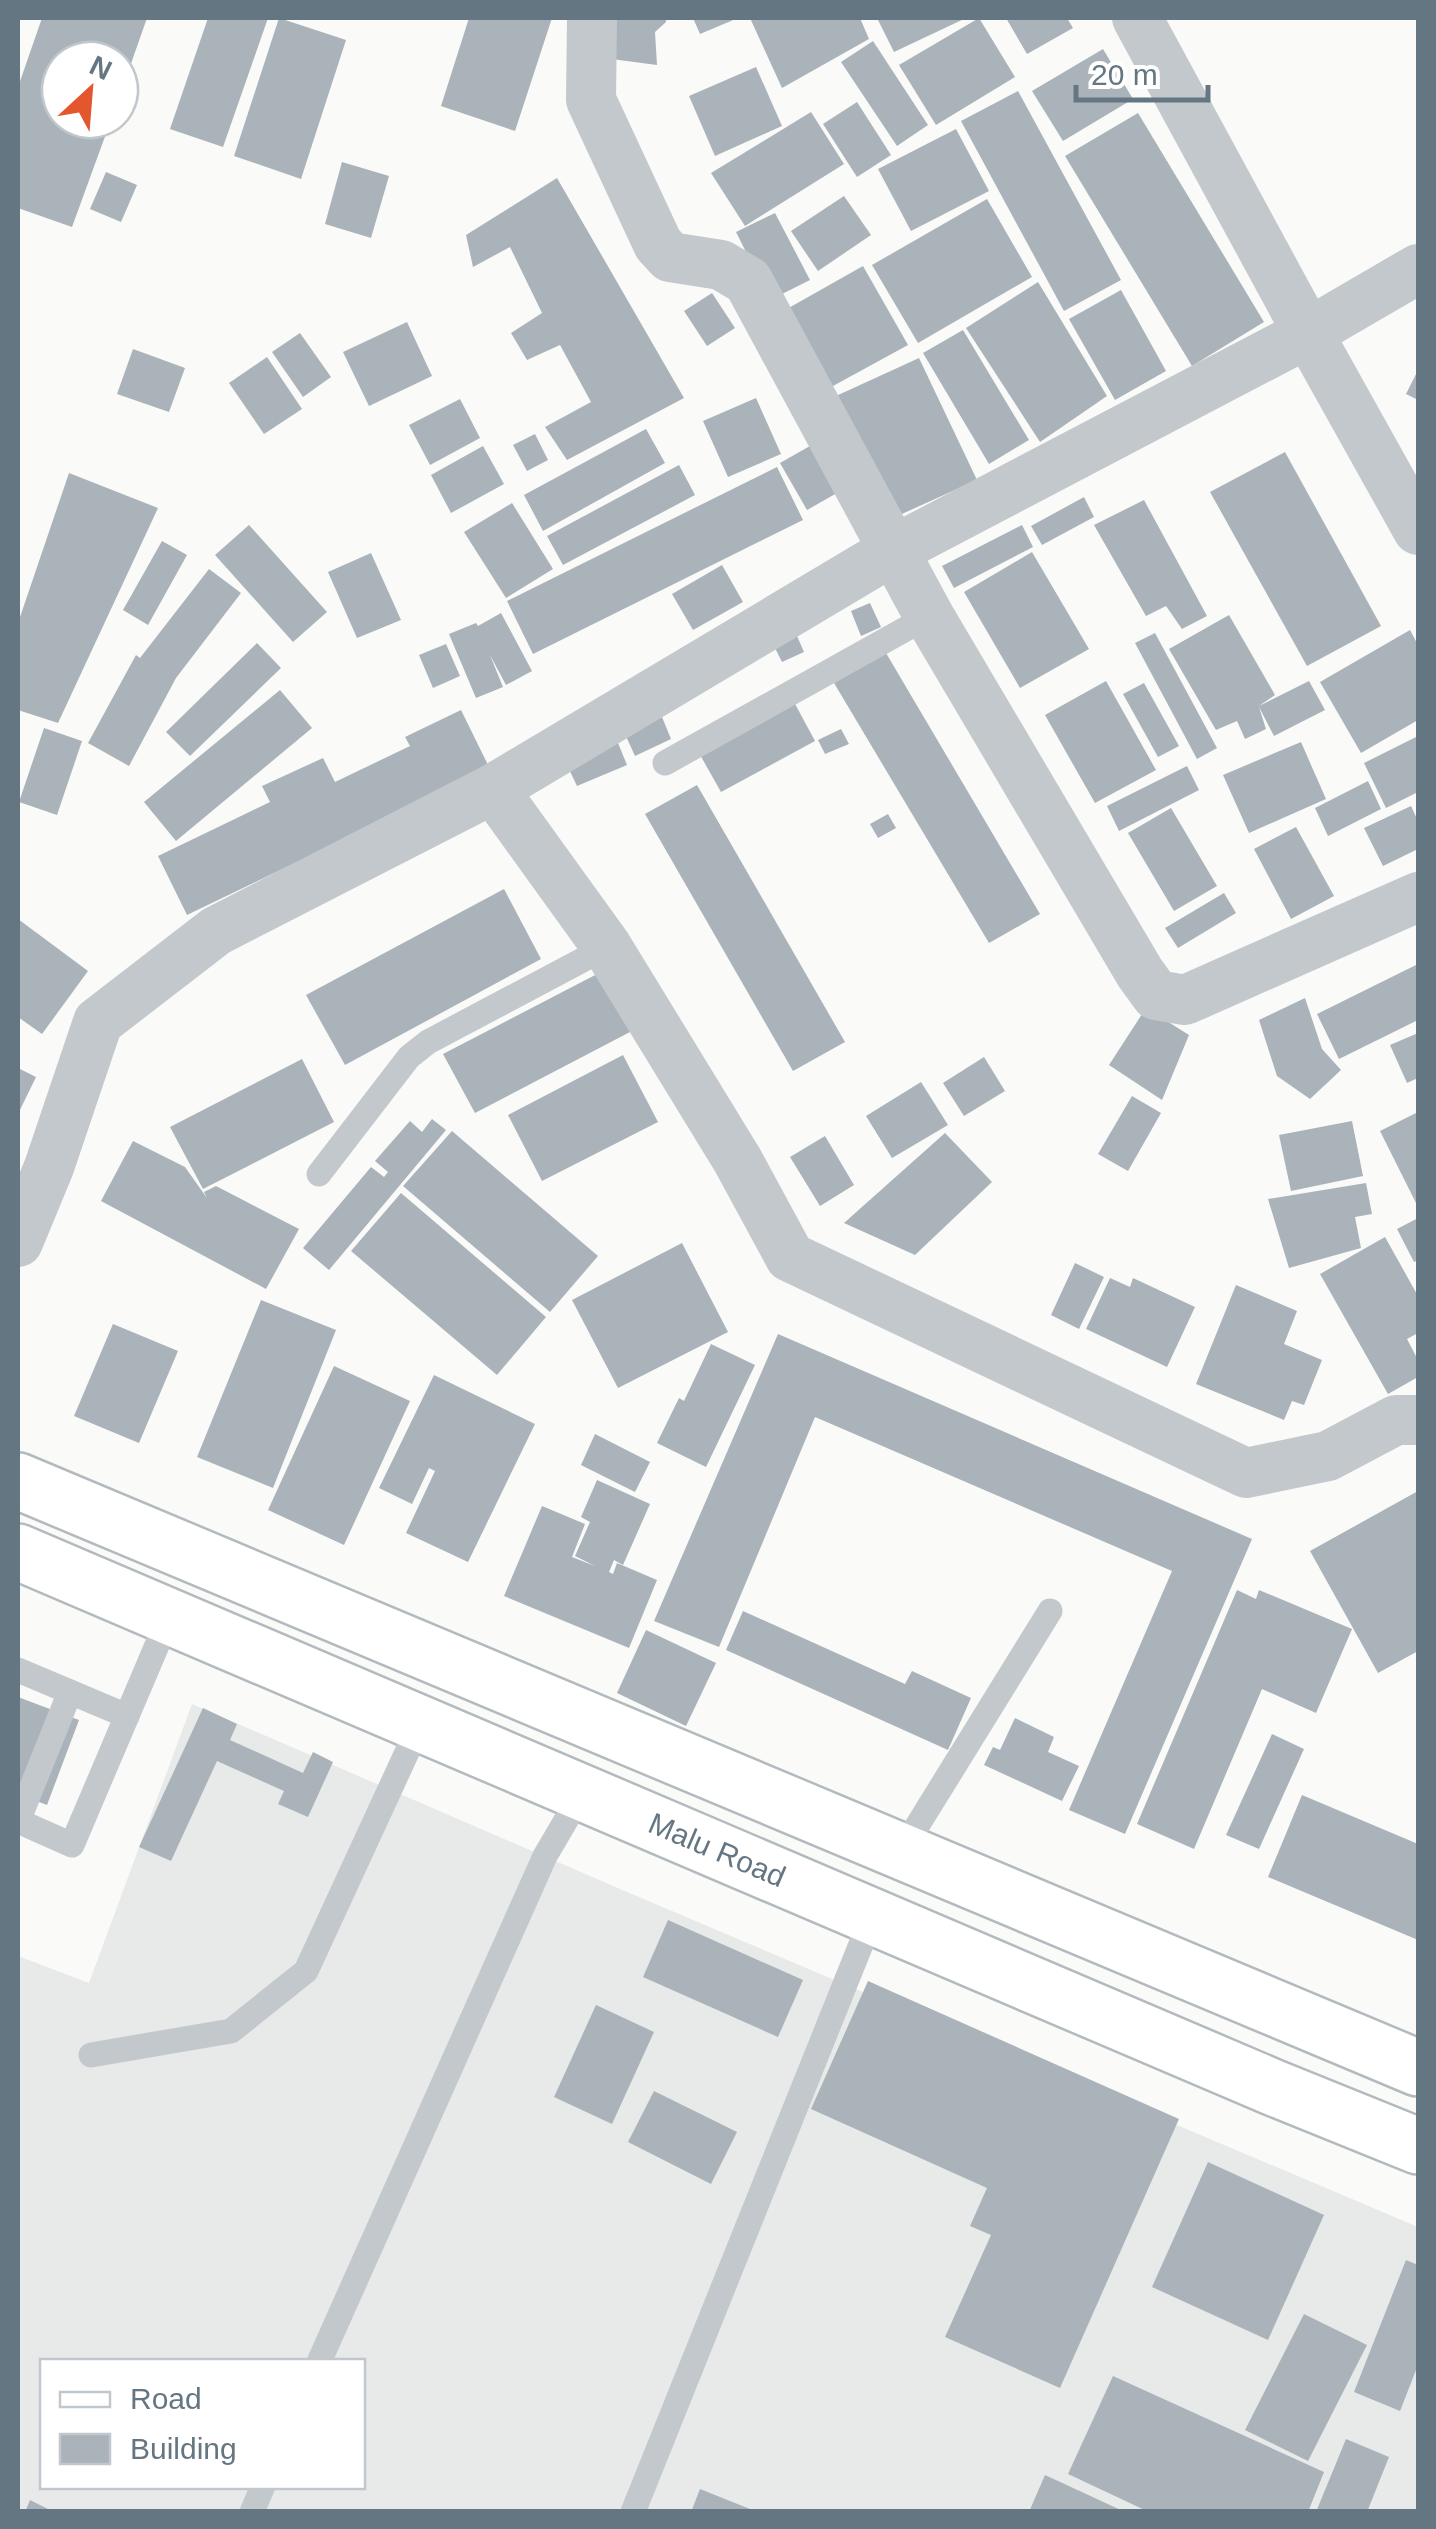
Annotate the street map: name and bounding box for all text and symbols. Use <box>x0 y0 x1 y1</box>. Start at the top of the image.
north arrow <box>40 40 140 140</box>
scale bar <box>1076 40 1208 102</box>
text: N <box>85 50 117 86</box>
text: 20 m <box>1091 58 1158 91</box>
street label: Malu Road <box>644 1806 790 1893</box>
legend <box>40 2359 365 2489</box>
text: Road <box>130 2382 202 2415</box>
text: Building <box>130 2432 237 2465</box>

